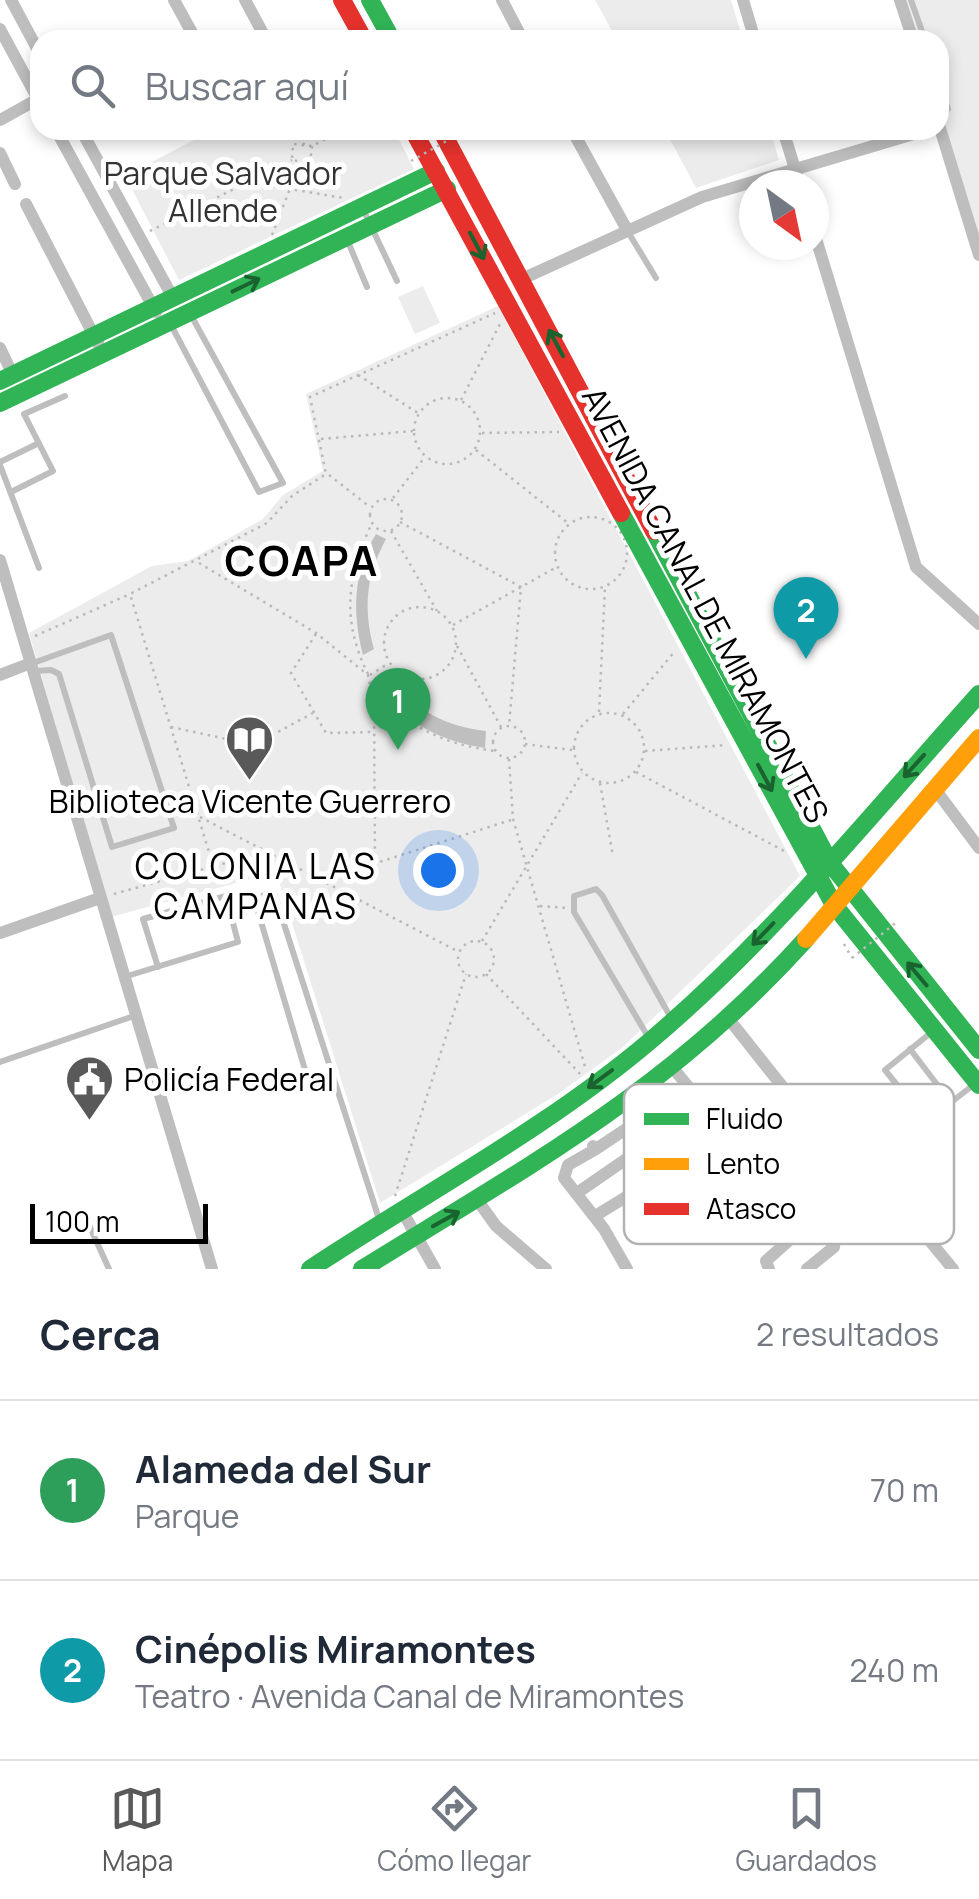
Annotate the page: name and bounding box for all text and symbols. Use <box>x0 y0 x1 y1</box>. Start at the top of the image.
search box <box>30 30 949 140</box>
icon: search <box>65 58 120 113</box>
text: Buscar aquí <box>145 59 349 111</box>
park label: Parque Salvador Allende <box>104 151 342 232</box>
north arrow <box>739 170 829 260</box>
one-way arrow <box>468 230 488 260</box>
one-way arrow <box>230 274 260 293</box>
one-way arrow <box>546 329 565 359</box>
street label: AVENIDA CANAL DE MIRAMONTES <box>572 379 840 830</box>
district label: COAPA <box>224 531 380 589</box>
pin: 2 <box>774 576 838 659</box>
pin: 1 <box>366 668 430 750</box>
library icon: Biblioteca Vicente Guerrero <box>224 714 276 782</box>
one-way arrow <box>902 753 925 778</box>
one-way arrow <box>755 763 775 793</box>
place label: Biblioteca Vicente Guerrero <box>49 779 451 823</box>
district label: COLONIA LAS CAMPANAS <box>135 842 377 930</box>
your location <box>413 845 464 896</box>
one-way arrow <box>751 921 775 946</box>
one-way arrow <box>906 962 928 988</box>
public building icon: Policía Federal <box>63 1054 115 1122</box>
place label: Policía Federal <box>124 1057 334 1101</box>
one-way arrow <box>587 1068 614 1089</box>
legend <box>624 1084 954 1244</box>
text: Fluido <box>706 1099 783 1137</box>
text: Lento <box>706 1144 780 1182</box>
text: Atasco <box>706 1189 796 1227</box>
scale bar <box>30 1199 208 1244</box>
text: 100 m <box>45 1202 119 1240</box>
one-way arrow <box>430 1208 460 1228</box>
text: Cerca <box>40 1305 161 1363</box>
text: 2 resultados <box>756 1312 939 1356</box>
text: Alameda del Sur <box>135 1442 431 1494</box>
text: 1 <box>65 1468 80 1512</box>
text: 70 m <box>870 1468 939 1512</box>
text: Parque <box>135 1494 240 1538</box>
text: Cinépolis Miramontes <box>135 1622 536 1674</box>
text: 2 <box>63 1648 82 1692</box>
text: 240 m <box>849 1648 939 1692</box>
text: Teatro · Avenida Canal de Miramontes <box>135 1674 684 1718</box>
tab: Mapa <box>102 1781 173 1879</box>
tab: Cómo llegar <box>377 1781 531 1879</box>
tab: Guardados <box>735 1781 877 1879</box>

